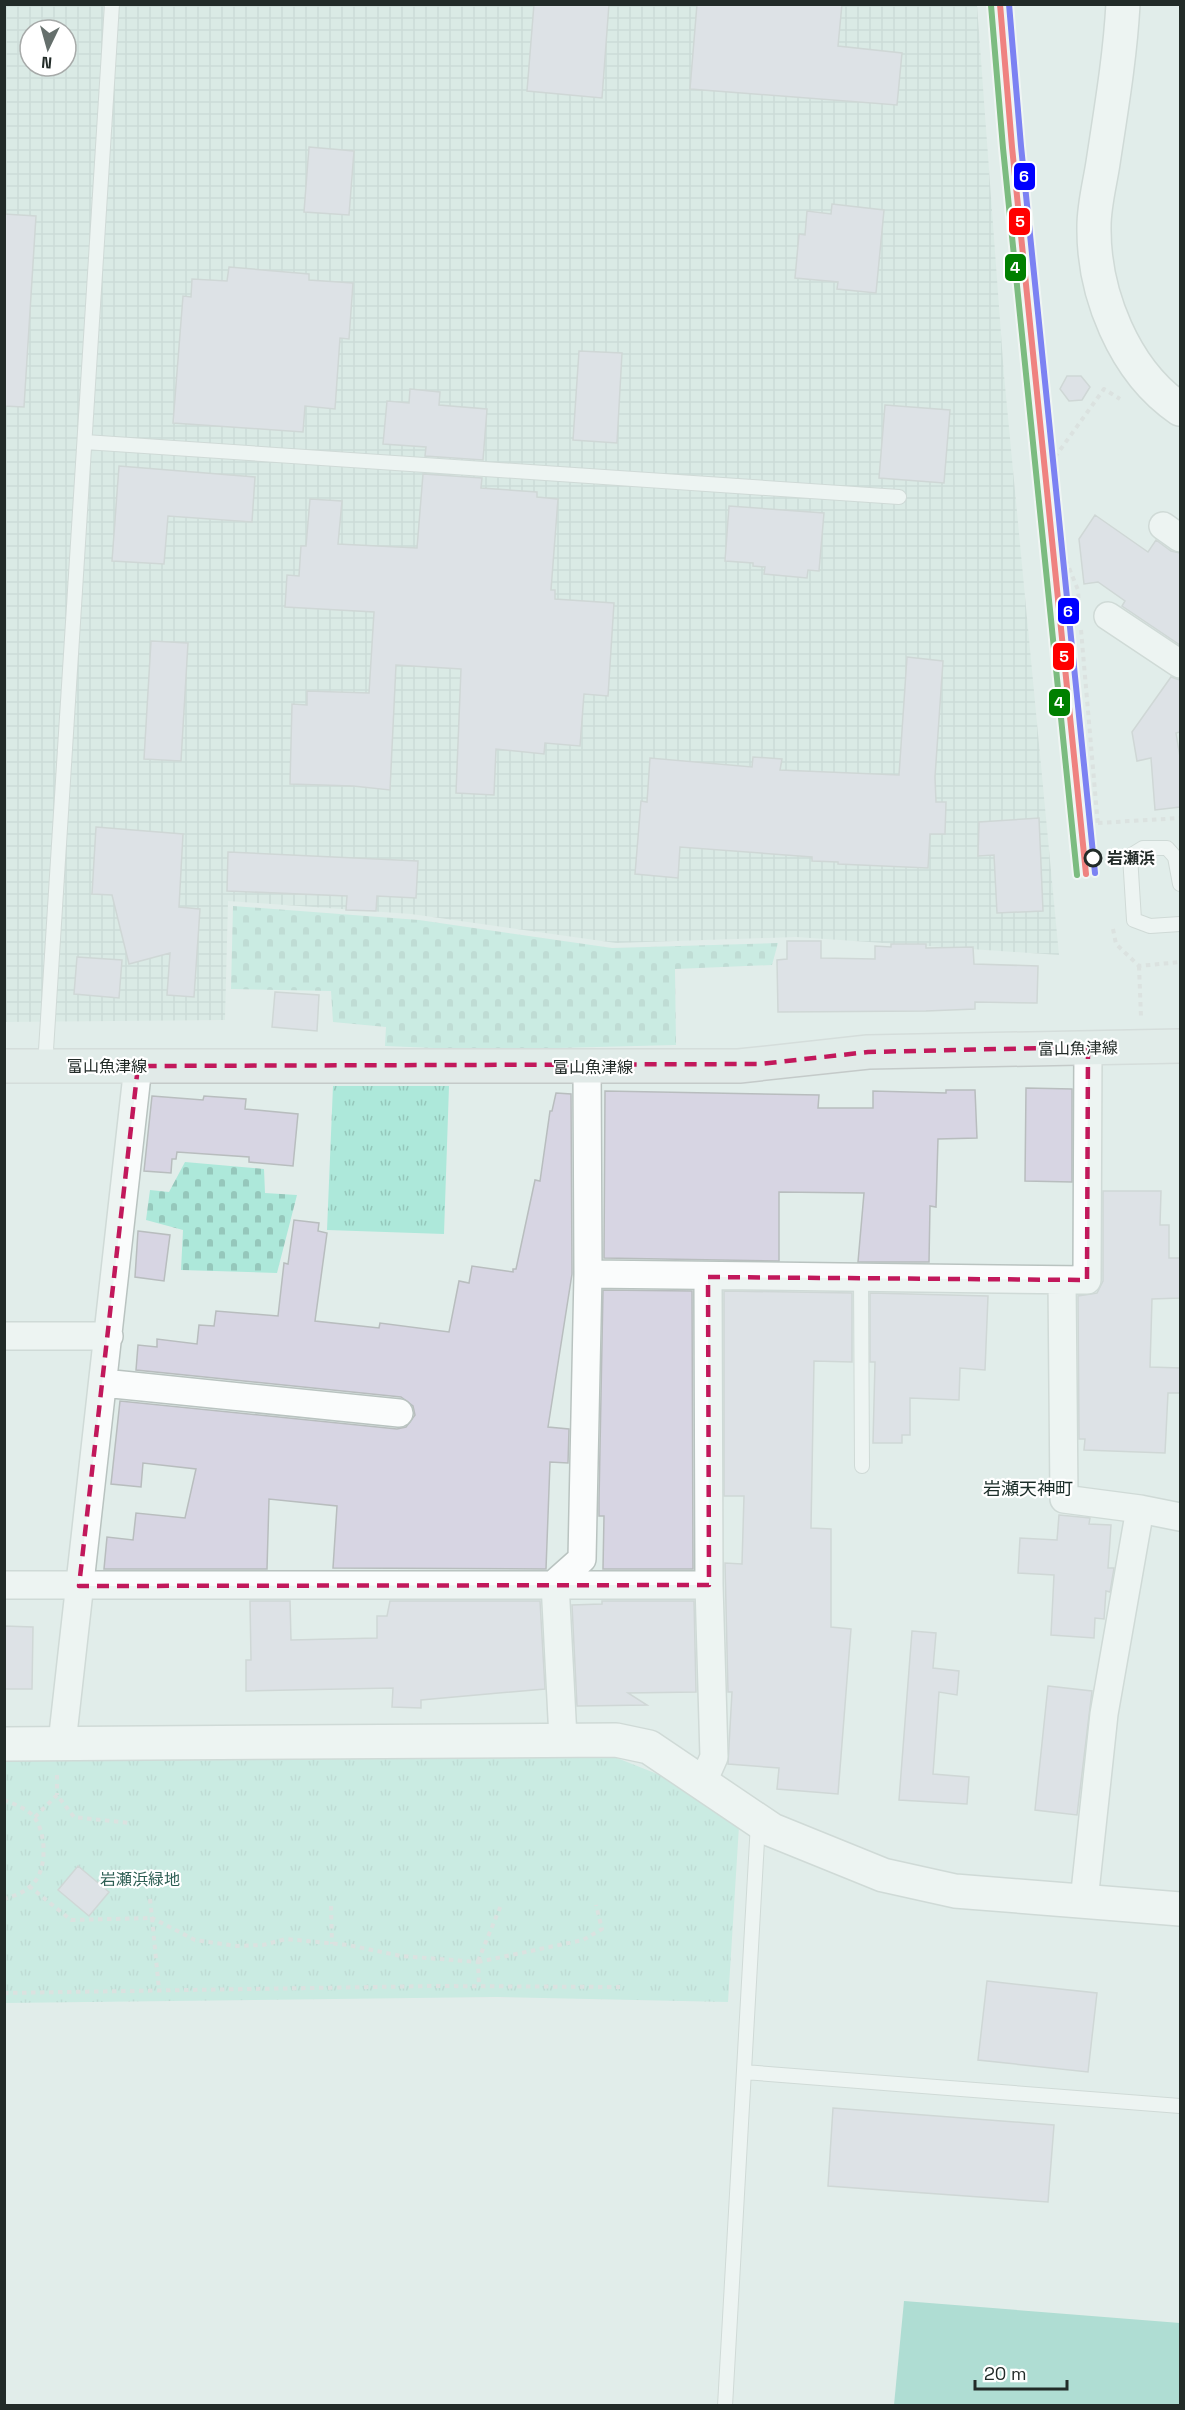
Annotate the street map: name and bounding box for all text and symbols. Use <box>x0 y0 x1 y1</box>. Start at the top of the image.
north arrow <box>18 18 78 78</box>
text: N <box>40 52 53 73</box>
line badge: 6 <box>1013 162 1036 191</box>
text: 6 <box>1019 166 1029 187</box>
line badge: 5 <box>1008 207 1031 236</box>
text: 5 <box>1015 211 1025 232</box>
line badge: 4 <box>1004 253 1027 282</box>
text: 4 <box>1010 257 1020 278</box>
line badge: 6 <box>1057 597 1080 625</box>
text: 6 <box>1063 601 1073 622</box>
line badge: 5 <box>1052 642 1075 671</box>
text: 5 <box>1059 646 1069 667</box>
line badge: 4 <box>1048 688 1071 717</box>
text: 4 <box>1054 692 1064 713</box>
place label: 岩瀬浜 <box>1107 848 1155 869</box>
marker: 岩瀬浜 <box>1084 849 1102 867</box>
street label: 富山魚津線 <box>1038 1037 1118 1060</box>
street label: 富山魚津線 <box>67 1056 147 1077</box>
street label: 富山魚津線 <box>553 1057 633 1078</box>
district label: 岩瀬天神町 <box>983 1477 1073 1500</box>
park label: 岩瀬浜緑地 <box>100 1869 180 1890</box>
scale bar <box>975 2353 1066 2391</box>
text: 20 m <box>984 2362 1027 2385</box>

